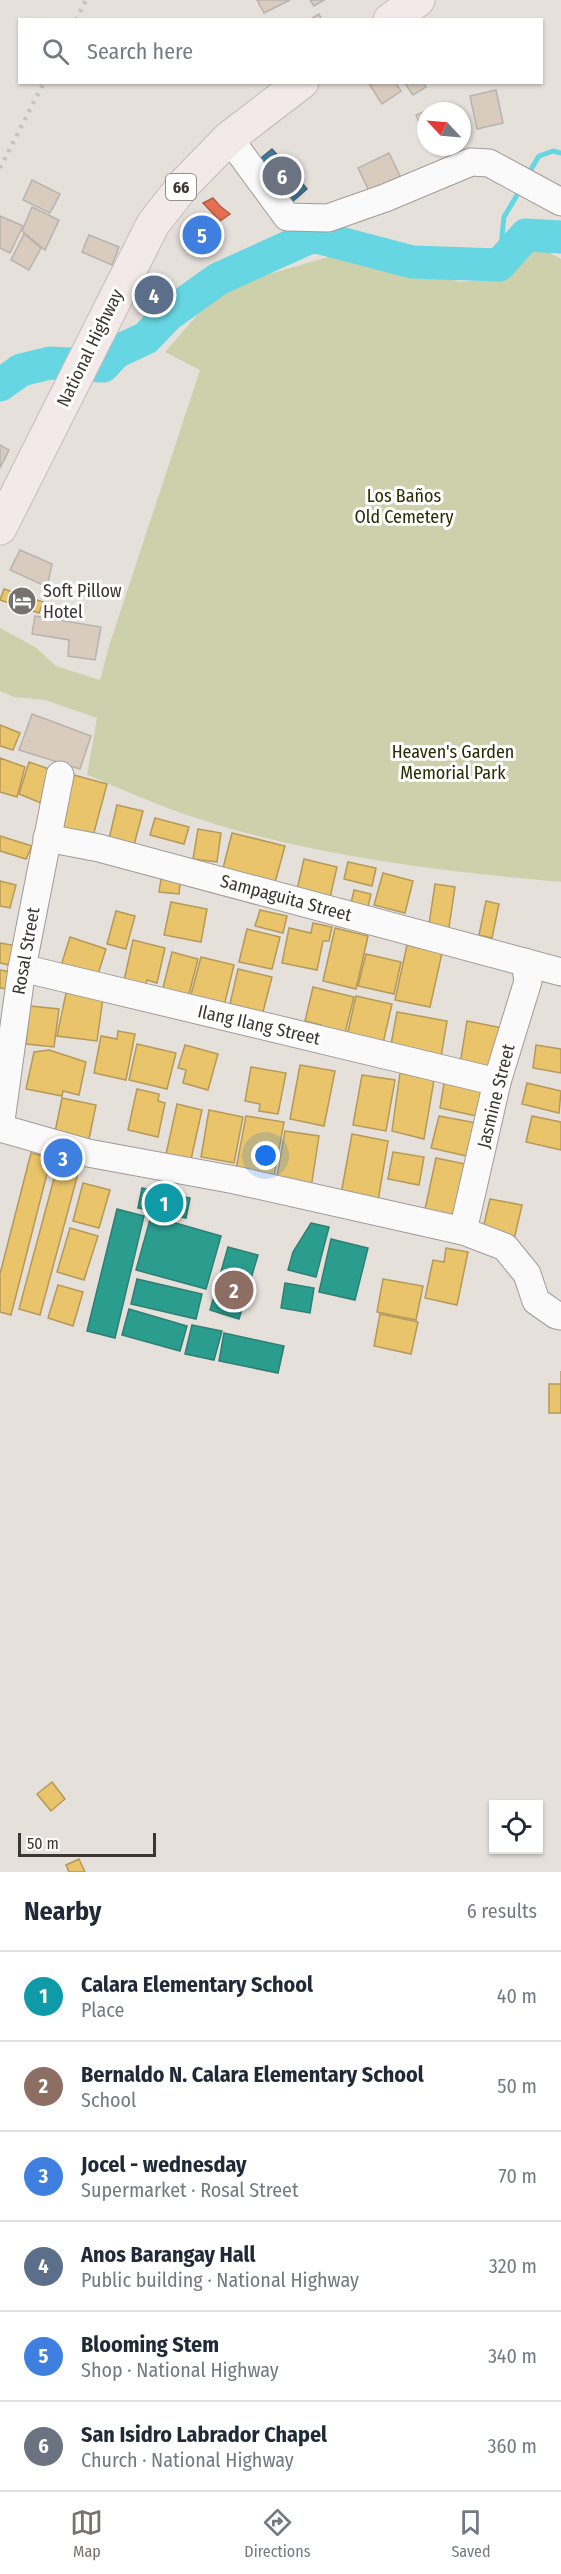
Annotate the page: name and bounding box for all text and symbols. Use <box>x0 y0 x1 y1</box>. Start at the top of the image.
search box <box>18 18 543 84</box>
icon: search <box>39 35 72 68</box>
text: Search here <box>87 38 193 65</box>
north arrow <box>417 102 471 156</box>
pin: 6 <box>262 154 302 198</box>
road number: 66 <box>166 174 196 200</box>
pin: 5 <box>182 212 222 258</box>
pin: 4 <box>134 272 174 318</box>
street label: National Highway <box>52 286 128 410</box>
park label: Los Baños Old Cemetery <box>354 485 454 528</box>
place label: Soft Pillow Hotel <box>43 580 122 623</box>
hotel icon: Soft Pillow Hotel <box>6 585 38 617</box>
park label: Heaven's Garden Memorial Park <box>392 741 514 784</box>
street label: Sampaguita Street <box>218 870 354 926</box>
street label: Rosal Street <box>7 905 45 996</box>
street label: Ilang Ilang Street <box>196 1000 322 1050</box>
street label: Jasmine Street <box>472 1042 520 1150</box>
pin: 3 <box>44 1136 82 1180</box>
your location <box>251 1141 280 1170</box>
pin: 1 <box>144 1180 184 1226</box>
pin: 2 <box>214 1268 254 1312</box>
map controls <box>489 1800 543 1854</box>
button: locate <box>489 1800 543 1854</box>
scale bar <box>18 1830 156 1858</box>
text: 50 m <box>27 1834 59 1853</box>
text: Nearby <box>24 1896 101 1927</box>
text: 6 results <box>467 1899 537 1923</box>
text: Calara Elementary School <box>81 1971 313 1998</box>
text: 1 <box>39 1984 48 2008</box>
text: 40 m <box>497 1984 537 2008</box>
text: Place <box>81 1998 124 2022</box>
text: Bernaldo N. Calara Elementary School <box>81 2061 424 2088</box>
text: 2 <box>39 2074 48 2098</box>
text: 50 m <box>497 2074 537 2098</box>
text: School <box>81 2088 136 2112</box>
text: Jocel - wednesday <box>81 2151 247 2178</box>
text: 3 <box>39 2164 48 2188</box>
text: 70 m <box>499 2164 537 2188</box>
text: Supermarket · Rosal Street <box>81 2178 299 2202</box>
text: Anos Barangay Hall <box>81 2241 256 2268</box>
text: 4 <box>38 2254 49 2278</box>
text: 320 m <box>489 2254 537 2278</box>
text: Public building · National Highway <box>81 2268 359 2292</box>
text: Blooming Stem <box>81 2331 219 2358</box>
text: 5 <box>39 2344 48 2368</box>
text: 340 m <box>488 2344 537 2368</box>
text: Shop · National Highway <box>81 2358 279 2382</box>
text: San Isidro Labrador Chapel <box>81 2421 327 2448</box>
text: 6 <box>38 2434 49 2458</box>
text: 360 m <box>488 2434 537 2458</box>
text: Church · National Highway <box>81 2448 294 2472</box>
tab: Map <box>70 2506 103 2561</box>
tab: Directions <box>244 2506 311 2561</box>
tab: Saved <box>451 2506 491 2561</box>

